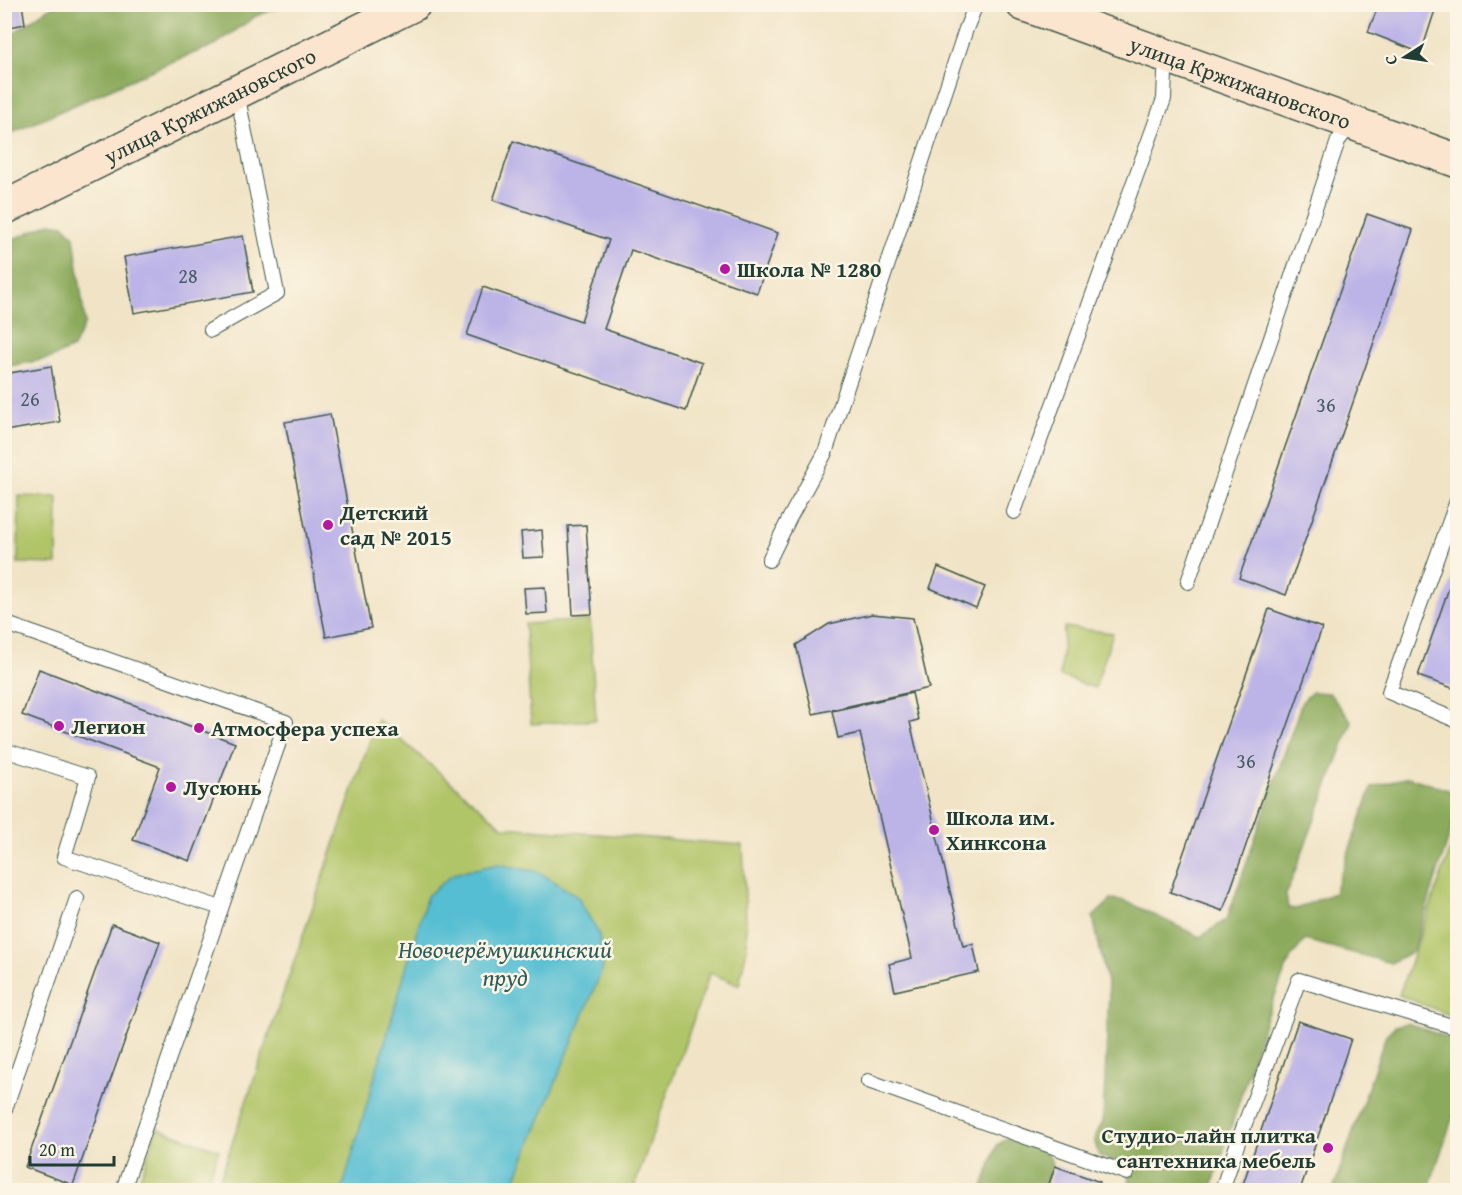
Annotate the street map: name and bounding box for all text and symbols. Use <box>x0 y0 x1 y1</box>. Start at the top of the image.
street label: улица Кржижановского <box>1124 27 1355 137</box>
north arrow <box>1375 27 1435 87</box>
street label: улица Кржижановского <box>97 39 321 172</box>
text: С <box>1378 53 1403 67</box>
place label: Школа № 1280 <box>737 253 882 285</box>
house number: 28 <box>178 261 198 290</box>
marker: Школа № 1280 <box>718 262 732 276</box>
house number: 26 <box>20 384 40 413</box>
house number: 36 <box>1316 390 1336 419</box>
place label: Детский сад № 2015 <box>339 496 452 553</box>
marker: Детский сад № 2015 <box>321 518 335 532</box>
place label: Легион <box>71 710 145 742</box>
place label: Атмосфера успеха <box>211 712 399 744</box>
marker: Легион <box>52 719 66 733</box>
marker: Атмосфера успеха <box>192 721 206 735</box>
house number: 36 <box>1236 746 1256 775</box>
place label: Лусюнь <box>183 771 262 803</box>
marker: Лусюнь <box>164 780 178 794</box>
place label: Школа им. Хинксона <box>946 801 1055 858</box>
marker: Школа им. Хинксона <box>927 823 941 837</box>
water label: Новочерёмушкинский пруд <box>398 932 612 995</box>
place label: Студио-лайн плитка сантехника мебель <box>1102 1119 1317 1176</box>
scale bar <box>30 1129 114 1167</box>
text: 20 m <box>39 1136 75 1163</box>
marker: Студио-лайн плитка сантехника мебель <box>1321 1141 1335 1155</box>

